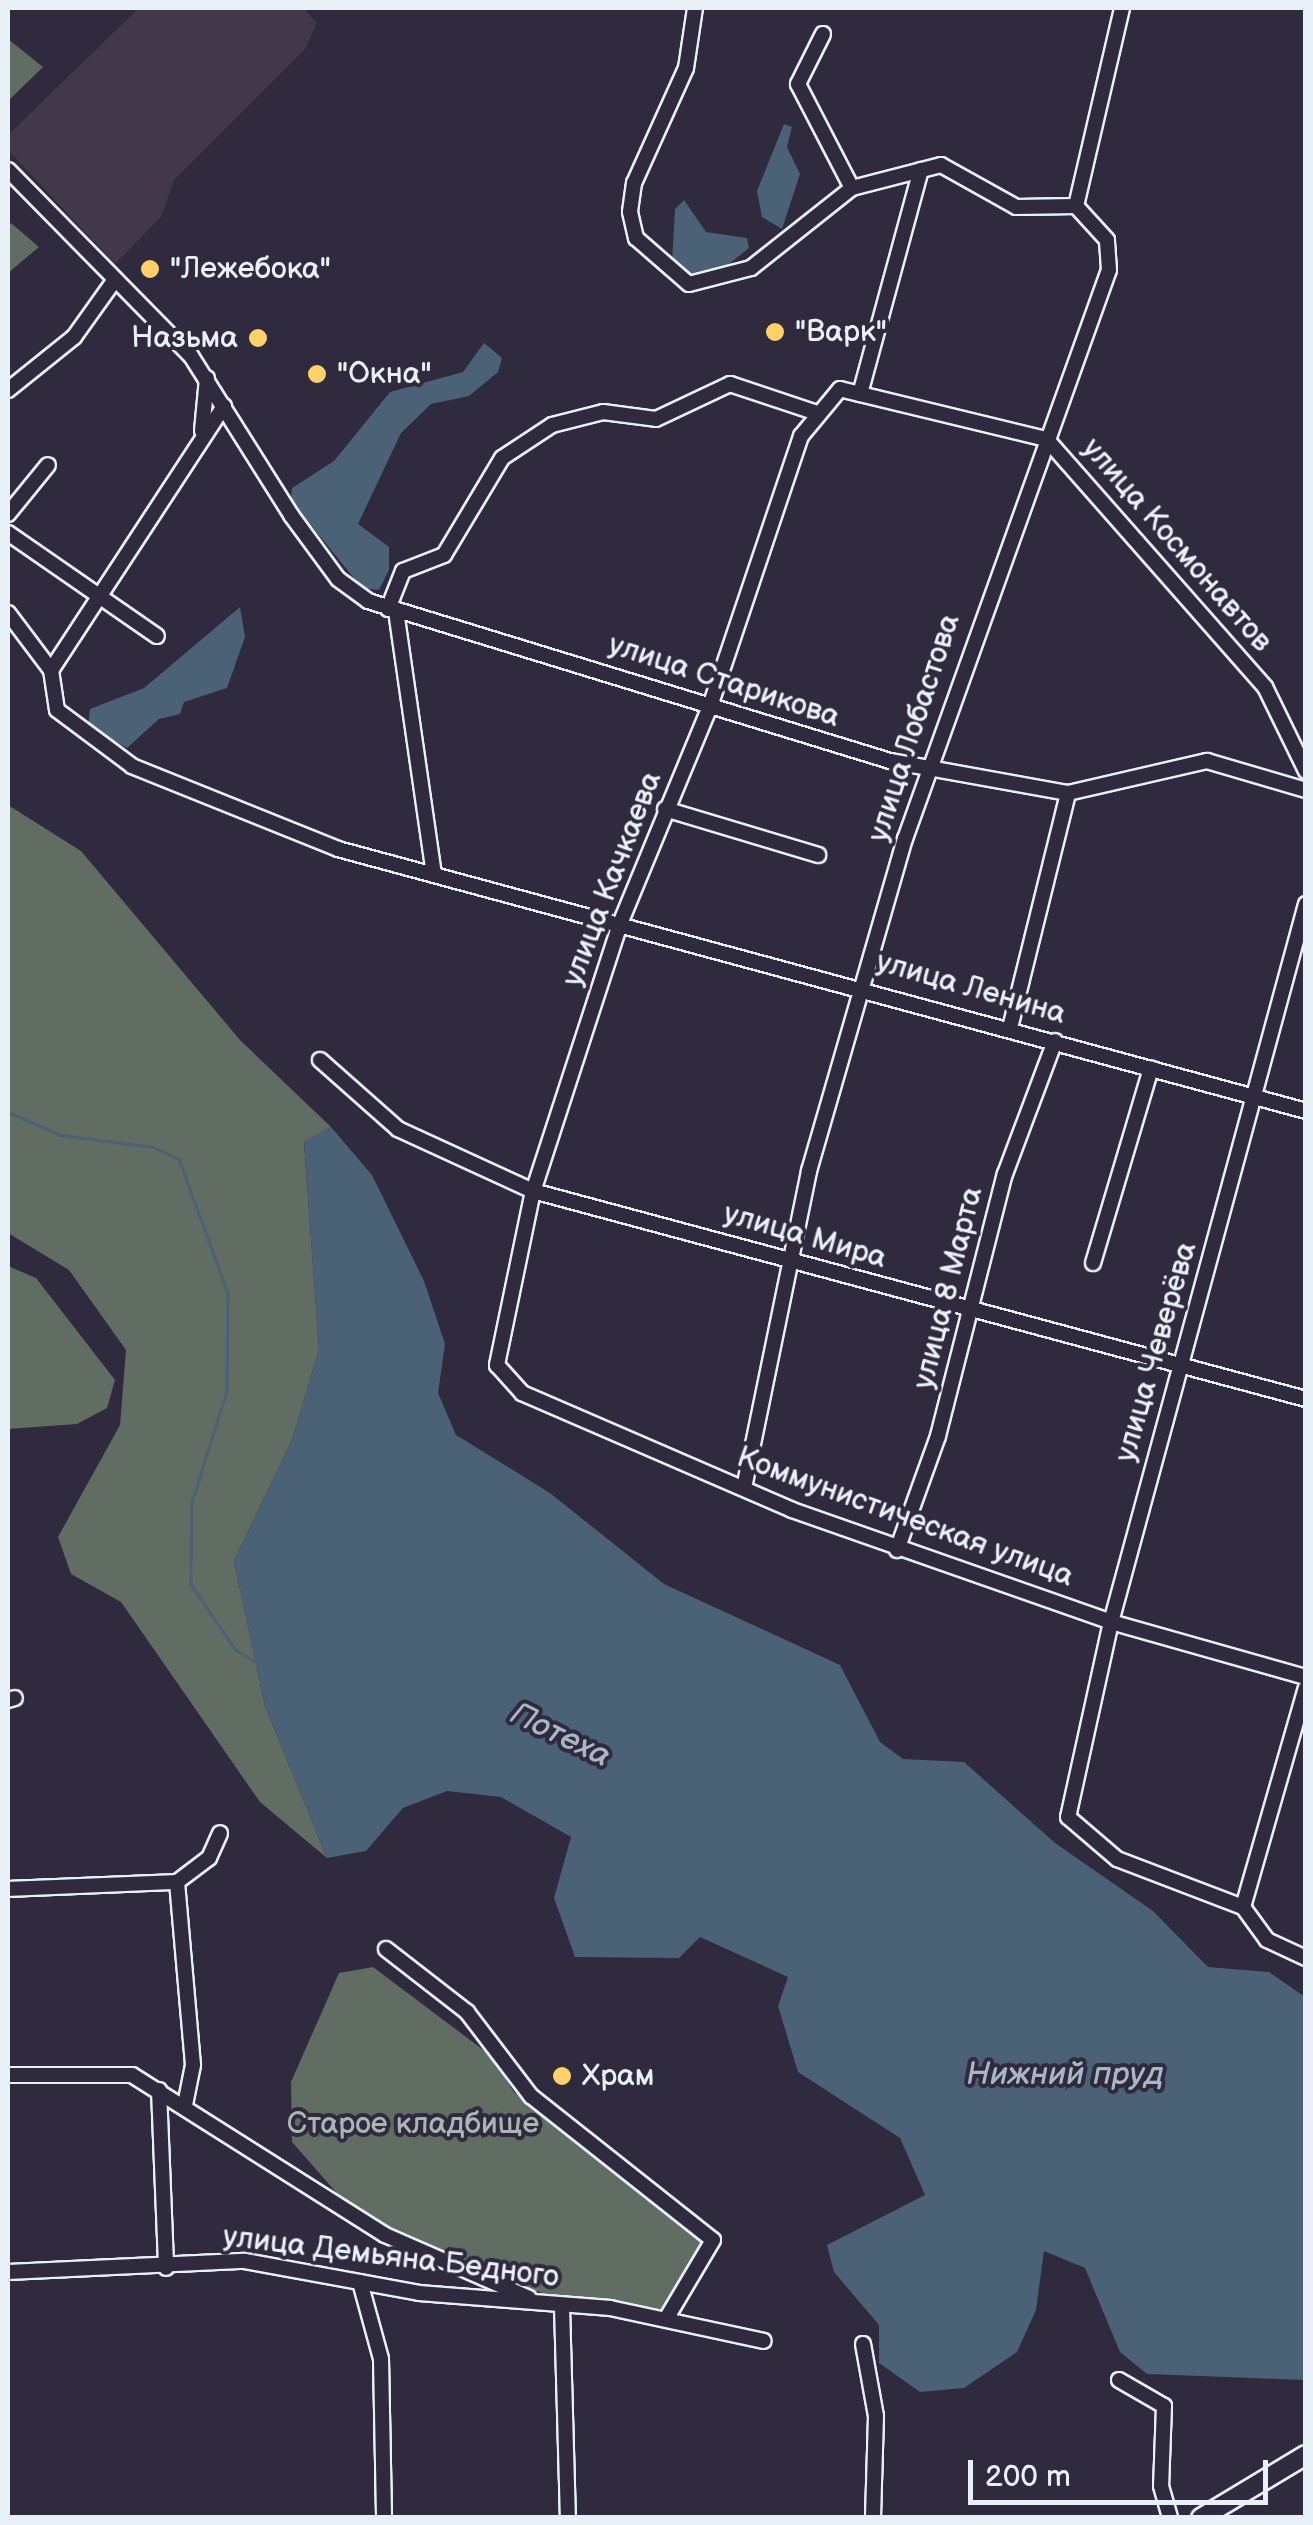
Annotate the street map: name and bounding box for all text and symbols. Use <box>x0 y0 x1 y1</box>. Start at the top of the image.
place label: "Лежебока" <box>170 251 331 287</box>
marker: "Лежебока" <box>139 258 161 280</box>
place label: "Варк" <box>795 314 887 350</box>
place label: Назьма <box>131 320 238 356</box>
marker: "Варк" <box>764 321 786 343</box>
marker: Назьма <box>247 327 269 349</box>
place label: "Окна" <box>337 356 432 392</box>
marker: "Окна" <box>306 363 328 385</box>
street label: улица Космонавтов <box>1074 431 1280 659</box>
street label: улица Лобастова <box>860 610 968 846</box>
street label: улица Старикова <box>604 627 844 735</box>
street label: улица Качкаева <box>555 767 669 991</box>
street label: улица Ленина <box>872 944 1070 1032</box>
street label: улица 8 Марта <box>906 1183 990 1393</box>
street label: улица Мира <box>719 1196 891 1276</box>
street label: улица Чеверёва <box>1107 1238 1205 1466</box>
street label: Коммунистическая улица <box>732 1439 1078 1595</box>
water label: Потеха <box>504 1695 616 1777</box>
water label: Нижний пруд <box>966 2056 1164 2094</box>
place label: Храм <box>582 2058 655 2094</box>
marker: Храм <box>551 2065 573 2087</box>
park label: Старое кладбище <box>287 2106 539 2142</box>
street label: улица Демьяна Бедного <box>221 2219 561 2295</box>
scale bar <box>973 2440 1273 2502</box>
text: 200 m <box>985 2459 1071 2495</box>

